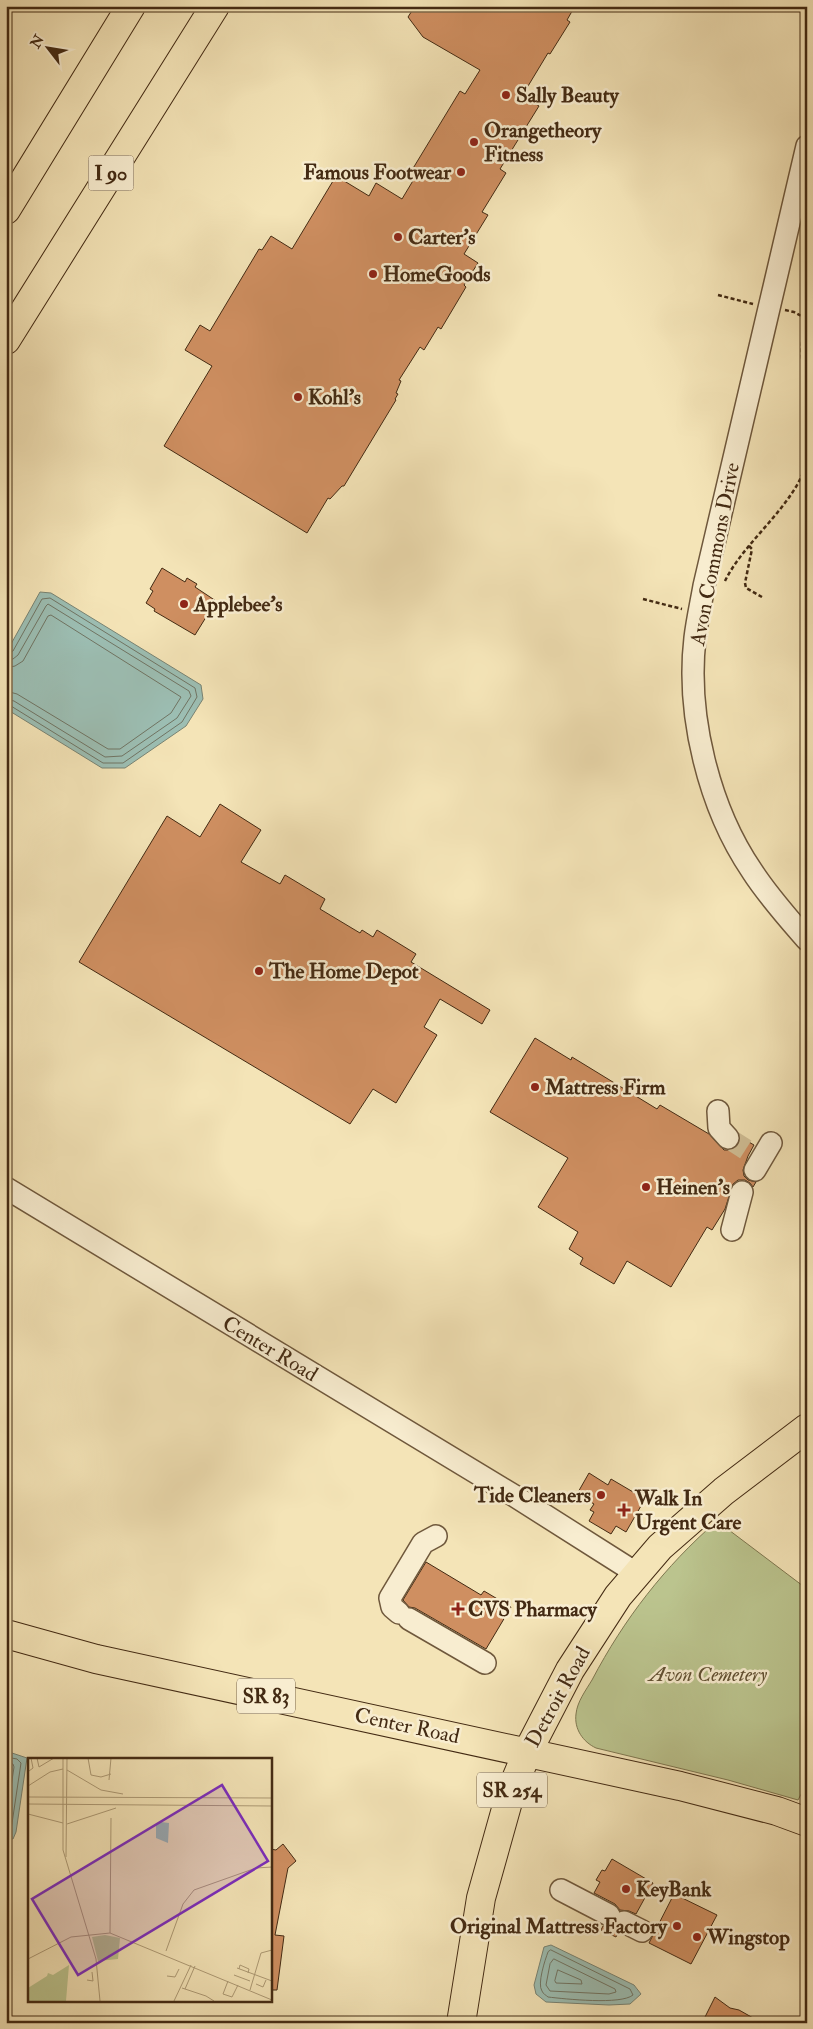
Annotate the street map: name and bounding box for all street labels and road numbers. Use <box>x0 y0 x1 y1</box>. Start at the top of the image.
road number: I 90 <box>88 156 134 190</box>
street label: Avon Commons Drive <box>684 460 746 649</box>
street label: Center Road <box>217 1310 323 1388</box>
street label: Detroit Road <box>519 1641 597 1752</box>
road number: SR 83 <box>237 1678 295 1714</box>
street label: Center Road <box>352 1702 463 1750</box>
road number: SR 254 <box>477 1772 547 1808</box>

